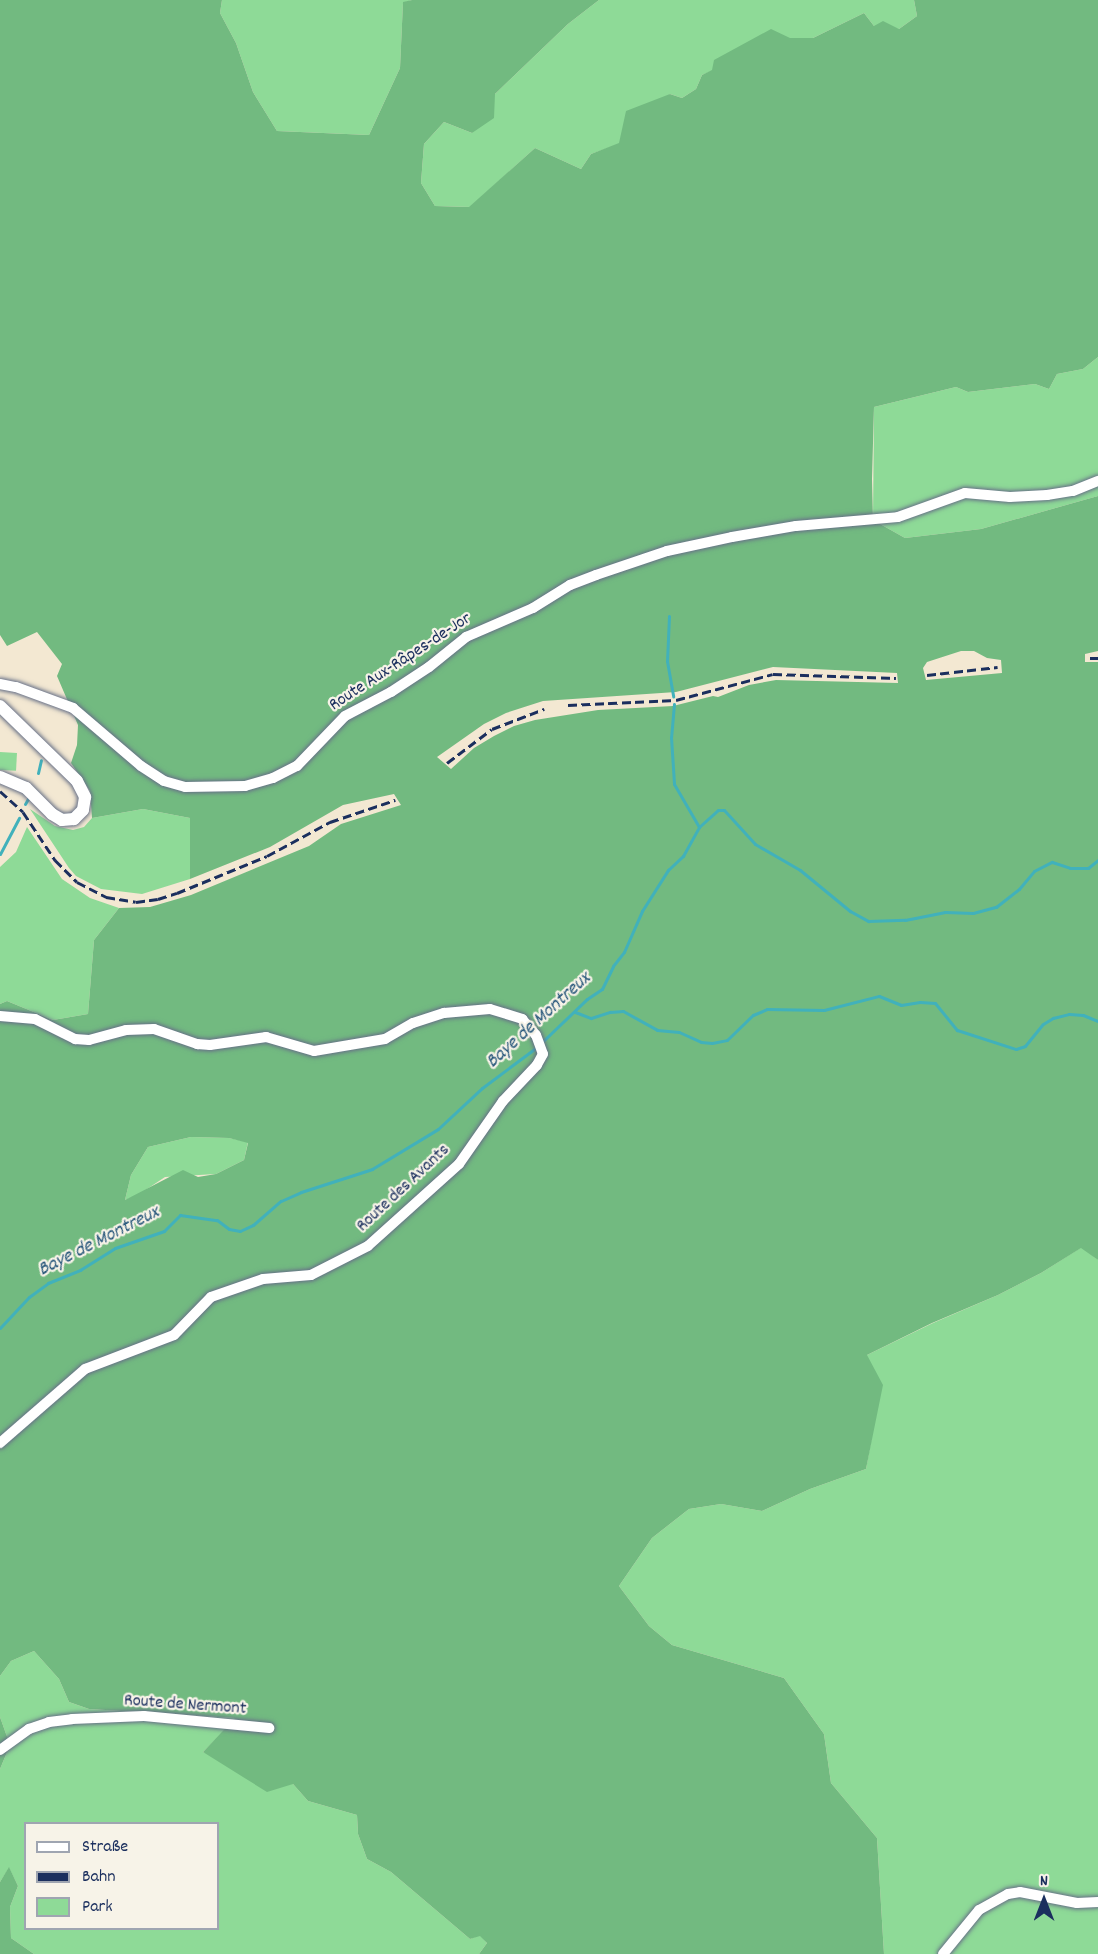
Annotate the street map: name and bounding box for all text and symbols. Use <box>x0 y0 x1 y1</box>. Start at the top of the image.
street label: Route Aux-Râpes-de-Jor <box>326 609 476 717</box>
water label: Baye de Montreux <box>482 968 596 1074</box>
street label: Route des Avants <box>353 1140 455 1238</box>
water label: Baye de Montreux <box>34 1201 164 1283</box>
street label: Route de Nermont <box>123 1691 247 1721</box>
legend <box>24 1822 219 1930</box>
text: Straße <box>82 1835 128 1860</box>
text: Bahn <box>82 1865 116 1890</box>
north arrow <box>1014 1870 1074 1930</box>
text: N <box>1040 1870 1048 1893</box>
text: Park <box>82 1895 113 1920</box>

